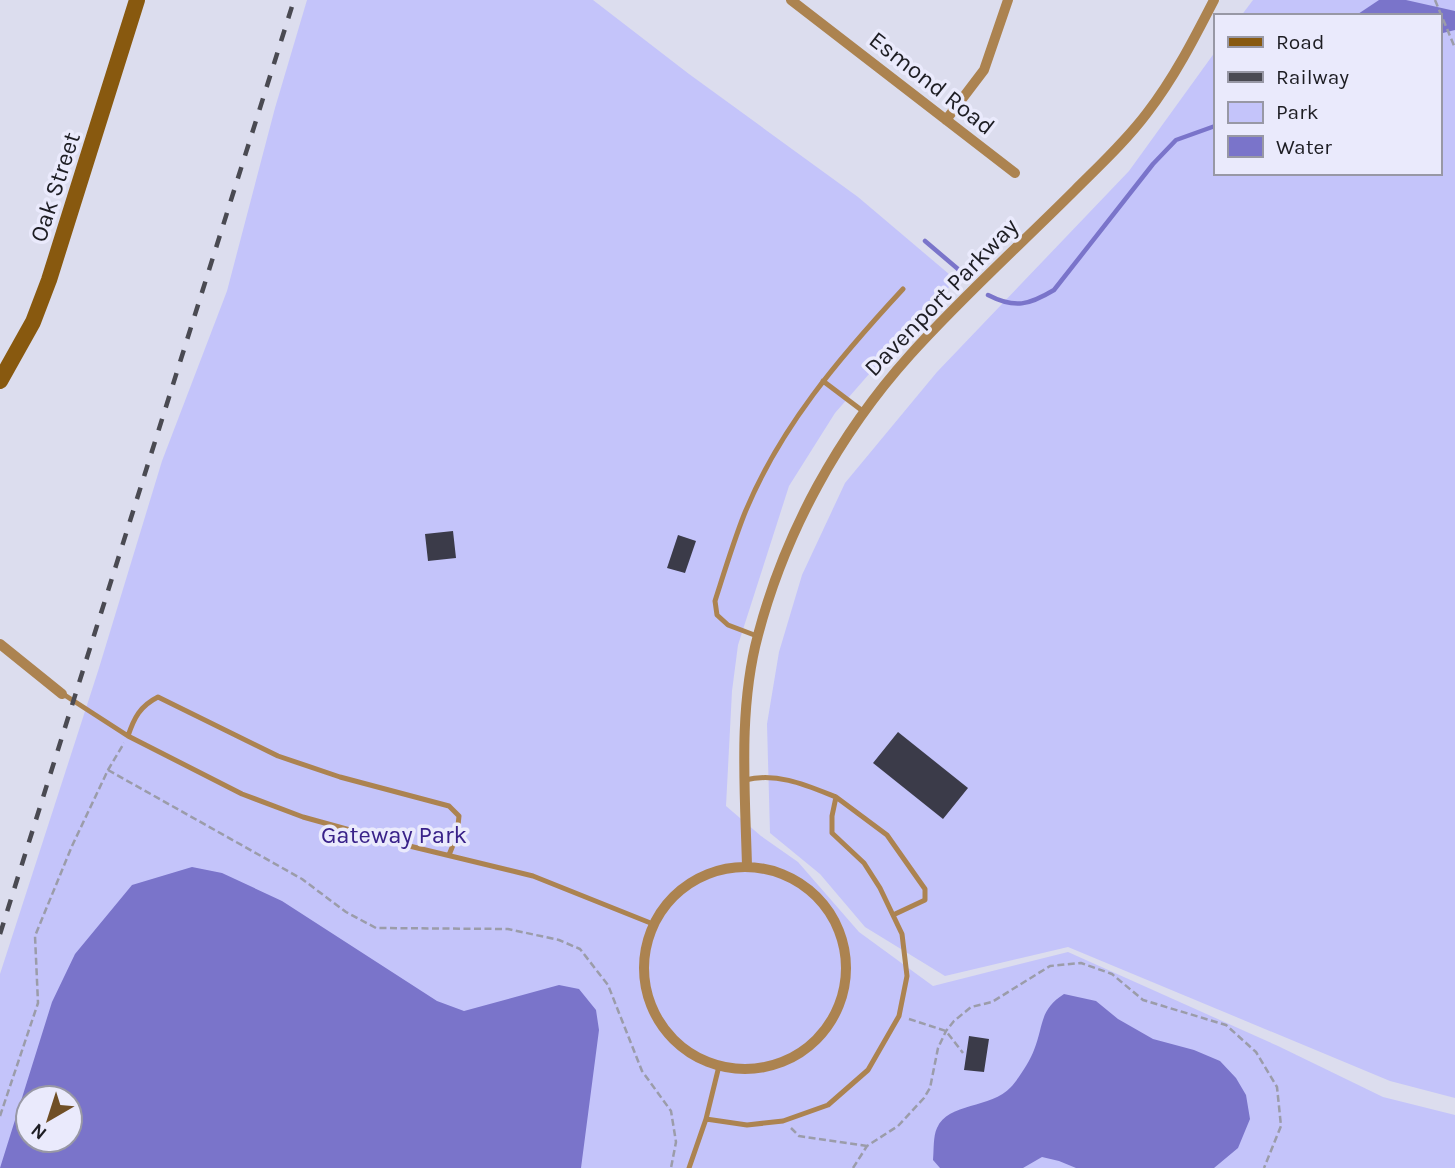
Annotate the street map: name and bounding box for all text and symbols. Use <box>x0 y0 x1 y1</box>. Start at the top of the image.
legend <box>1214 14 1441 175</box>
street label: Esmond Road <box>864 25 1000 141</box>
text: Road <box>1276 30 1324 54</box>
text: Railway <box>1276 65 1349 89</box>
text: Park <box>1276 100 1319 124</box>
street label: Oak Street <box>24 129 86 245</box>
text: Water <box>1276 135 1332 159</box>
street label: Davenport Parkway <box>858 212 1024 382</box>
park label: Gateway Park <box>321 821 467 849</box>
north arrow <box>14 1084 84 1154</box>
text: N <box>27 1119 51 1144</box>

